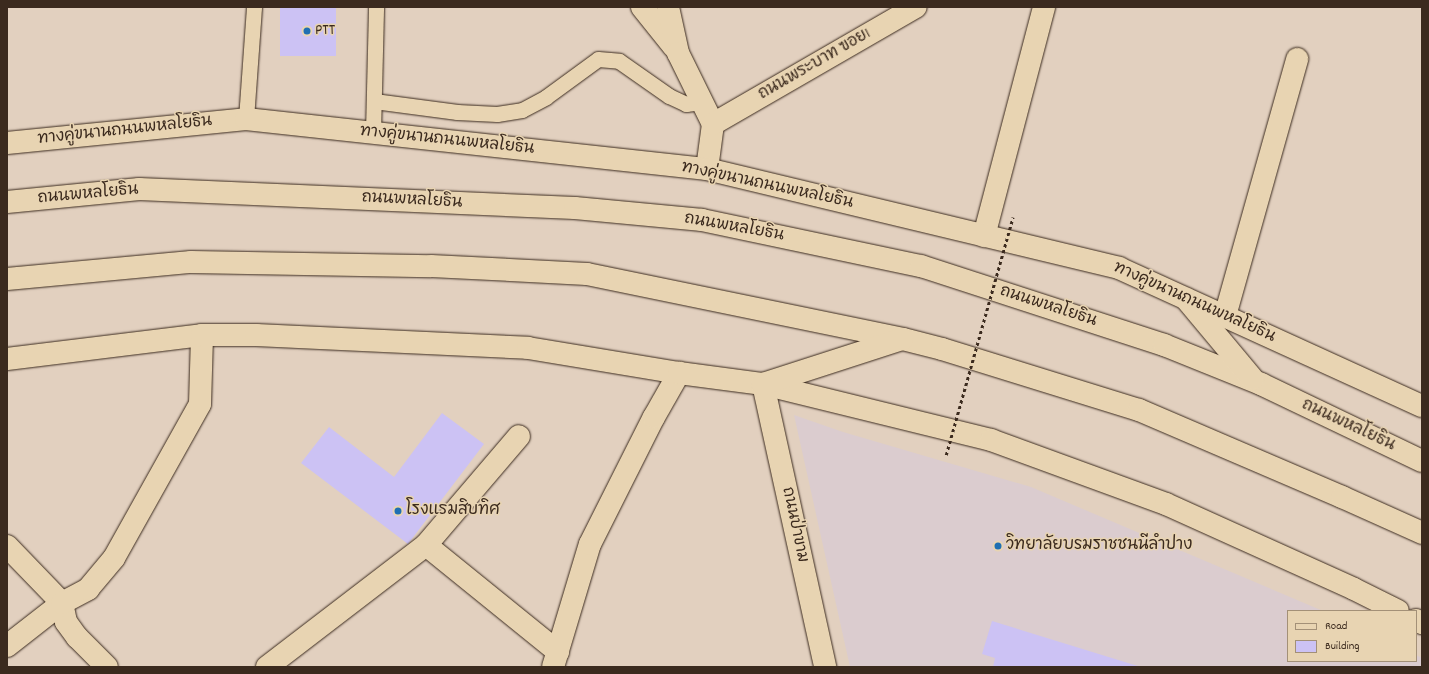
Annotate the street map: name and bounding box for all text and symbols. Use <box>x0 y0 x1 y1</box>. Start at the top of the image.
place label: PTT <box>315 21 335 41</box>
street label: ถนนพระบาท ฃอย1 <box>755 25 875 105</box>
marker: PTT <box>302 26 312 36</box>
street label: ทางคู่ขนานถนนพหลโยธิน <box>37 112 213 150</box>
street label: ทางคู่ขนานถนนพหลโยธิน <box>359 122 535 160</box>
street label: ทางคู่ขนานถนนพหลโยธิน <box>679 158 855 214</box>
street label: ถนนพหลโยธิน <box>37 181 139 209</box>
street label: ถนนพหลโยธิน <box>361 189 463 213</box>
street label: ถนนพหลโยธิน <box>683 210 785 246</box>
street label: ทางคู่ขนานถนนพหลโยธิน <box>1110 259 1278 347</box>
street label: ถนนพหลโยธิน <box>997 282 1099 332</box>
street label: ถนนพหลโยธิน <box>1298 396 1398 456</box>
street label: ถนนป่าขาม <box>777 485 811 565</box>
place label: โรงแรมสิบทิศ <box>406 501 499 521</box>
marker: โรงแรมสิบทิศ <box>393 506 403 516</box>
place label: วิทยาลัยบรมราชชนนีลำปาง <box>1006 536 1192 556</box>
marker: วิทยาลัยบรมราชชนนีลำปาง <box>993 541 1003 551</box>
legend <box>1287 610 1417 662</box>
text: Road <box>1325 618 1347 635</box>
text: Building <box>1325 638 1360 655</box>

